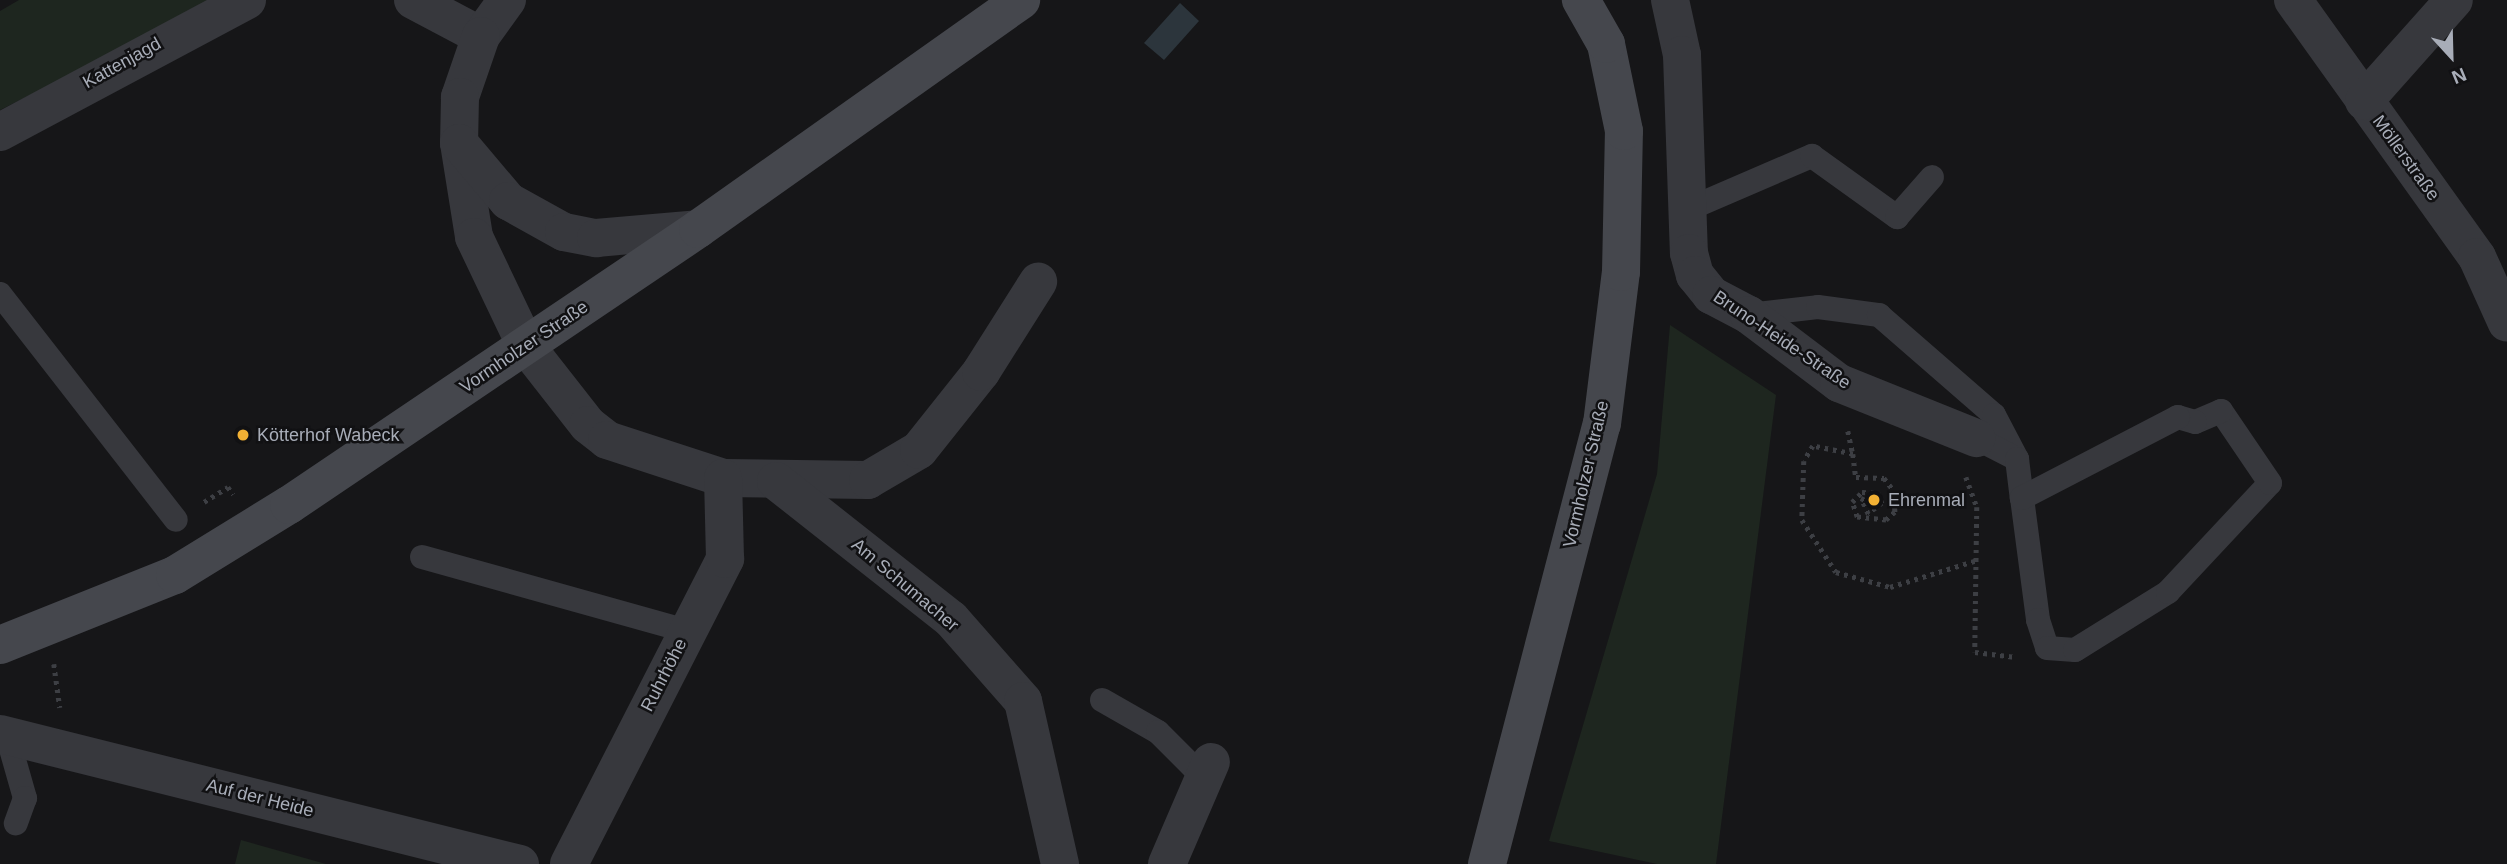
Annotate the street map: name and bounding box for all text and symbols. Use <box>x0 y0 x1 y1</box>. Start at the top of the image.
north arrow <box>2416 21 2486 91</box>
street label: Kattenjagd <box>79 33 165 93</box>
text: N <box>2449 64 2469 88</box>
street label: Möllerstraße <box>2368 111 2444 205</box>
street label: Bruno-Heide-Straße <box>1709 286 1855 394</box>
street label: Vormholzer Straße <box>456 296 592 398</box>
street label: Vormholzer Straße <box>1559 398 1613 550</box>
place label: Kötterhof Wabeck <box>257 424 399 446</box>
marker: Kötterhof Wabeck <box>235 427 251 443</box>
place label: Ehrenmal <box>1888 489 1965 511</box>
marker: Ehrenmal <box>1866 492 1882 508</box>
street label: Am Schumacher <box>847 534 963 636</box>
street label: Ruhrhöhe <box>636 635 692 715</box>
street label: Auf der Heide <box>204 774 316 822</box>

